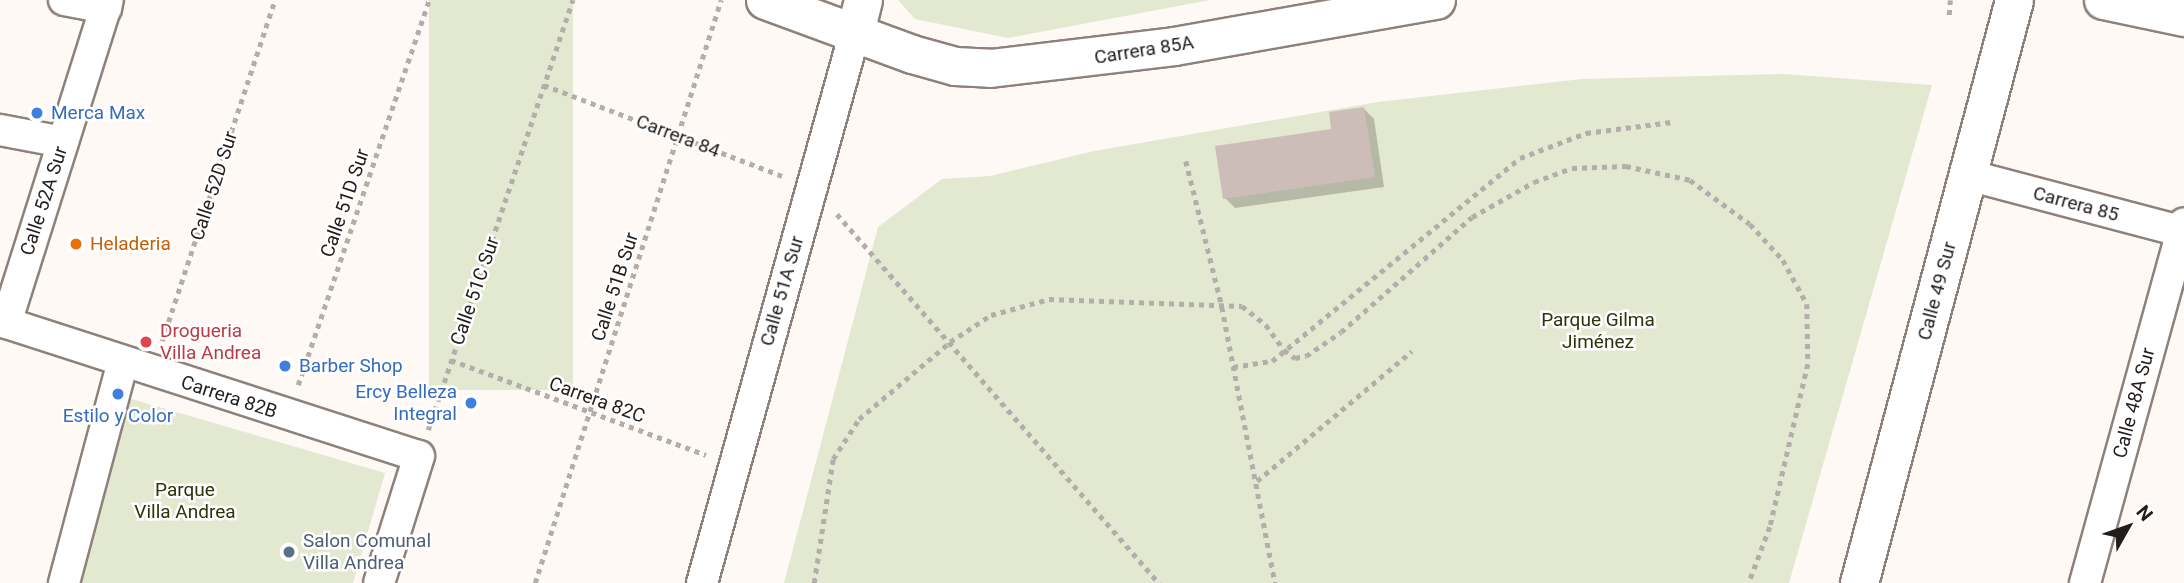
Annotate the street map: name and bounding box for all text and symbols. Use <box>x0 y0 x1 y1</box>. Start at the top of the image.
street label: Carrera 85A <box>1093 31 1195 69</box>
place label: Merca Max <box>51 102 145 124</box>
marker: Merca Max <box>29 105 45 121</box>
street label: Carrera 84 <box>633 110 723 162</box>
street label: Calle 52D Sur <box>186 129 242 243</box>
street label: Calle 52A Sur <box>16 144 72 258</box>
street label: Calle 51D Sur <box>316 146 374 260</box>
street label: Carrera 85 <box>2031 182 2121 226</box>
street label: Calle 51B Sur <box>587 230 643 344</box>
place label: Heladeria <box>90 233 171 255</box>
street label: Calle 51A Sur <box>755 233 809 349</box>
street label: Calle 51C Sur <box>446 234 504 348</box>
marker: Heladeria <box>68 236 84 252</box>
street label: Calle 49 Sur <box>1913 239 1961 343</box>
park label: Parque Gilma Jiménez <box>1541 309 1655 353</box>
place label: Drogueria Villa Andrea <box>160 320 261 364</box>
marker: Drogueria Villa Andrea <box>138 334 154 350</box>
street label: Calle 48A Sur <box>2108 345 2160 461</box>
place label: Barber Shop <box>299 355 403 377</box>
marker: Barber Shop <box>277 358 293 374</box>
street label: Carrera 82B <box>178 371 280 423</box>
street label: Carrera 82C <box>546 372 648 428</box>
place label: Ercy Belleza Integral <box>355 381 457 425</box>
marker: Estilo y Color <box>110 386 126 402</box>
marker: Ercy Belleza Integral <box>463 395 479 411</box>
place label: Estilo y Color <box>63 405 173 427</box>
park label: Parque Villa Andrea <box>134 479 236 523</box>
north arrow <box>2093 492 2163 562</box>
text: N <box>2131 501 2158 526</box>
place label: Salon Comunal Villa Andrea <box>303 530 431 574</box>
marker: Salon Comunal Villa Andrea <box>281 544 297 560</box>

